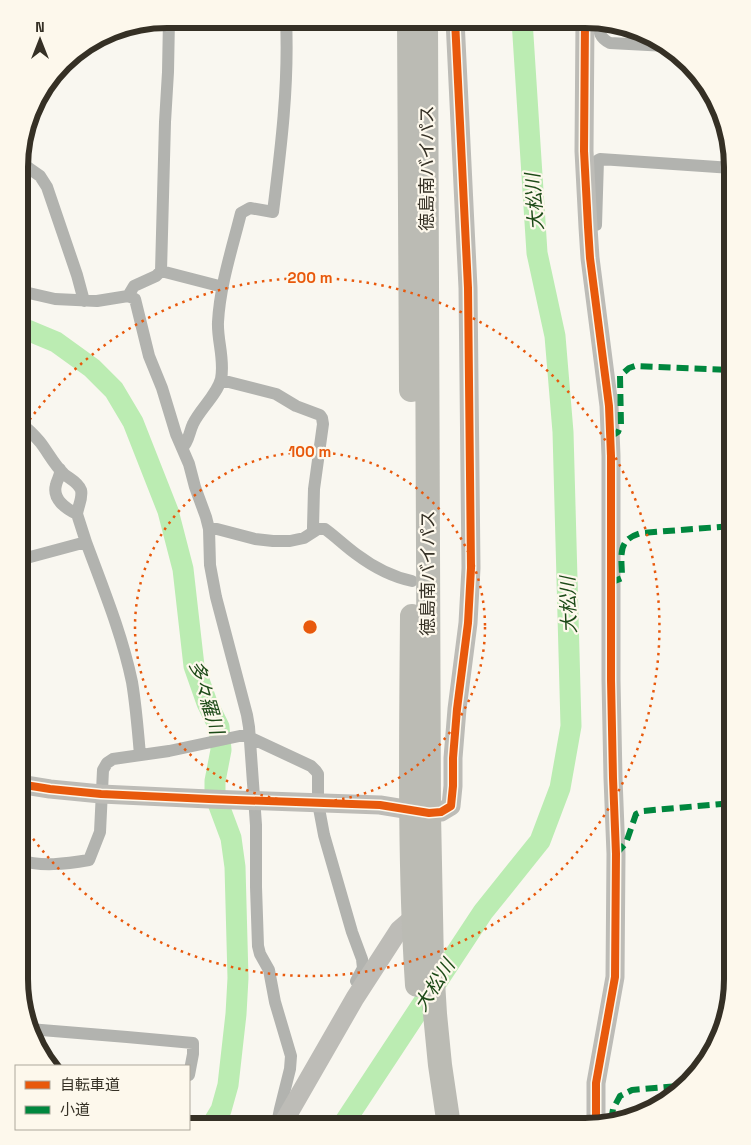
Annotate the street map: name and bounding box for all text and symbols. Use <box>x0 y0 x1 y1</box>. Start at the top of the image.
north arrow <box>15 15 65 65</box>
text: N <box>35 18 45 36</box>
street label: 徳島南バイパス <box>415 105 438 231</box>
water label: 大松川 <box>520 171 549 231</box>
text: 200 m <box>288 268 332 287</box>
text: 100 m <box>289 442 331 461</box>
street label: 徳島南バイパス <box>416 510 439 636</box>
water label: 大松川 <box>555 574 582 634</box>
centre of rings <box>301 618 319 636</box>
water label: 多々羅川 <box>183 657 230 739</box>
water label: 大松川 <box>408 953 462 1016</box>
legend <box>15 1065 190 1130</box>
text: 自転車道 <box>60 1075 120 1094</box>
text: 小道 <box>60 1100 90 1119</box>

